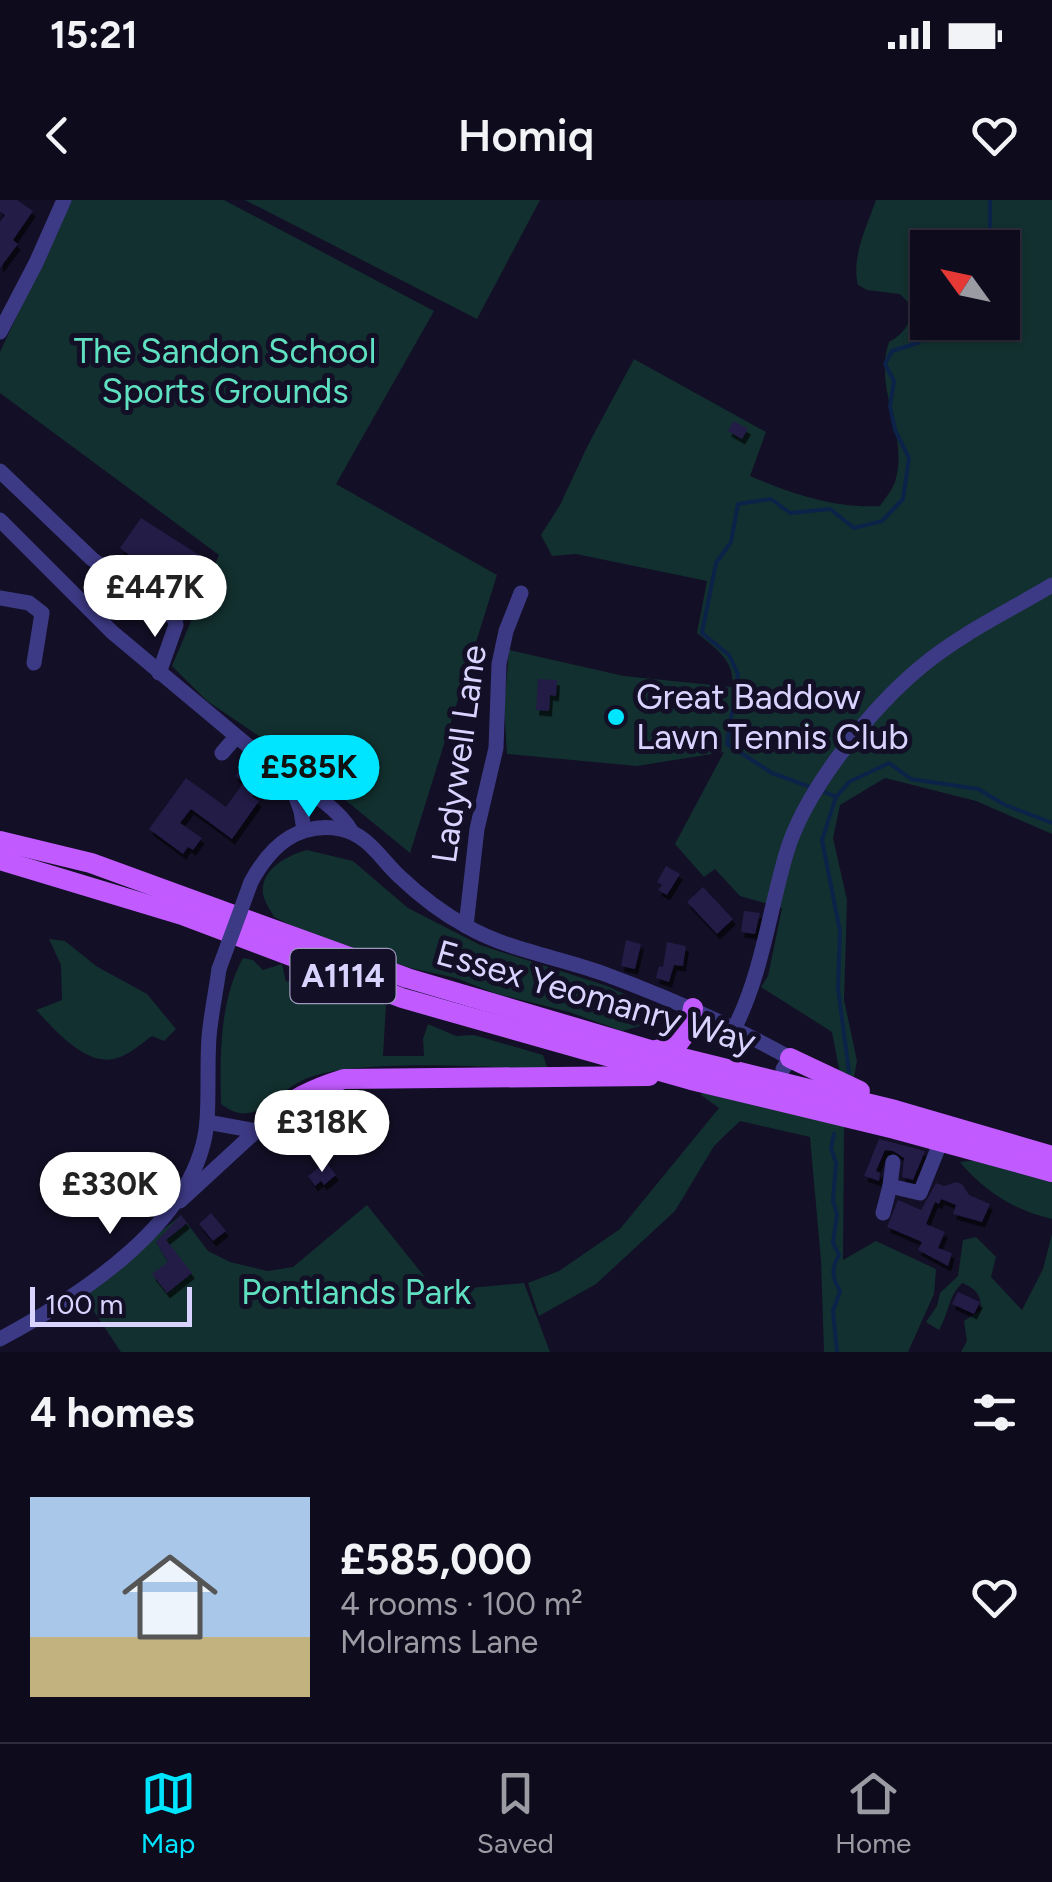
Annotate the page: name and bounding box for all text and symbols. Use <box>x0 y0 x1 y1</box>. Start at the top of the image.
text: 15:21 <box>50 12 138 58</box>
icon: back <box>30 108 85 163</box>
text: Homiq <box>458 108 594 162</box>
icon: heart <box>967 108 1022 163</box>
north arrow <box>910 230 1020 340</box>
map controls <box>910 230 1020 340</box>
park label: The Sandon School Sports Grounds <box>74 330 376 412</box>
pin: £447K <box>85 555 225 640</box>
text: £447K <box>106 568 204 606</box>
street label: Ladywell Lane <box>423 642 495 866</box>
place label: Great Baddow Lawn Tennis Club <box>636 676 909 758</box>
marker: Great Baddow Lawn Tennis Club <box>605 706 627 728</box>
pin: £585K <box>239 735 379 820</box>
text: £585K <box>260 748 358 786</box>
street label: Essex Yeomanry Way <box>431 931 761 1063</box>
road number: A1114 <box>290 949 396 1003</box>
pin: £318K <box>252 1090 392 1175</box>
text: £318K <box>276 1103 368 1141</box>
pin: £330K <box>40 1152 180 1237</box>
text: £330K <box>62 1165 158 1203</box>
park label: Pontlands Park <box>241 1271 471 1313</box>
scale bar <box>30 1282 192 1326</box>
text: 100 m <box>45 1287 123 1321</box>
icon: filters <box>967 1385 1022 1440</box>
text: 4 homes <box>30 1387 194 1438</box>
text: £585,000 <box>340 1534 532 1585</box>
icon: home <box>110 1537 230 1657</box>
icon: heart <box>967 1570 1022 1625</box>
text: 4 rooms · 100 m² <box>340 1585 583 1623</box>
text: Molrams Lane <box>340 1623 538 1661</box>
tab: Map <box>141 1766 196 1860</box>
tab: Saved <box>477 1766 554 1860</box>
tab: Home <box>835 1766 911 1860</box>

